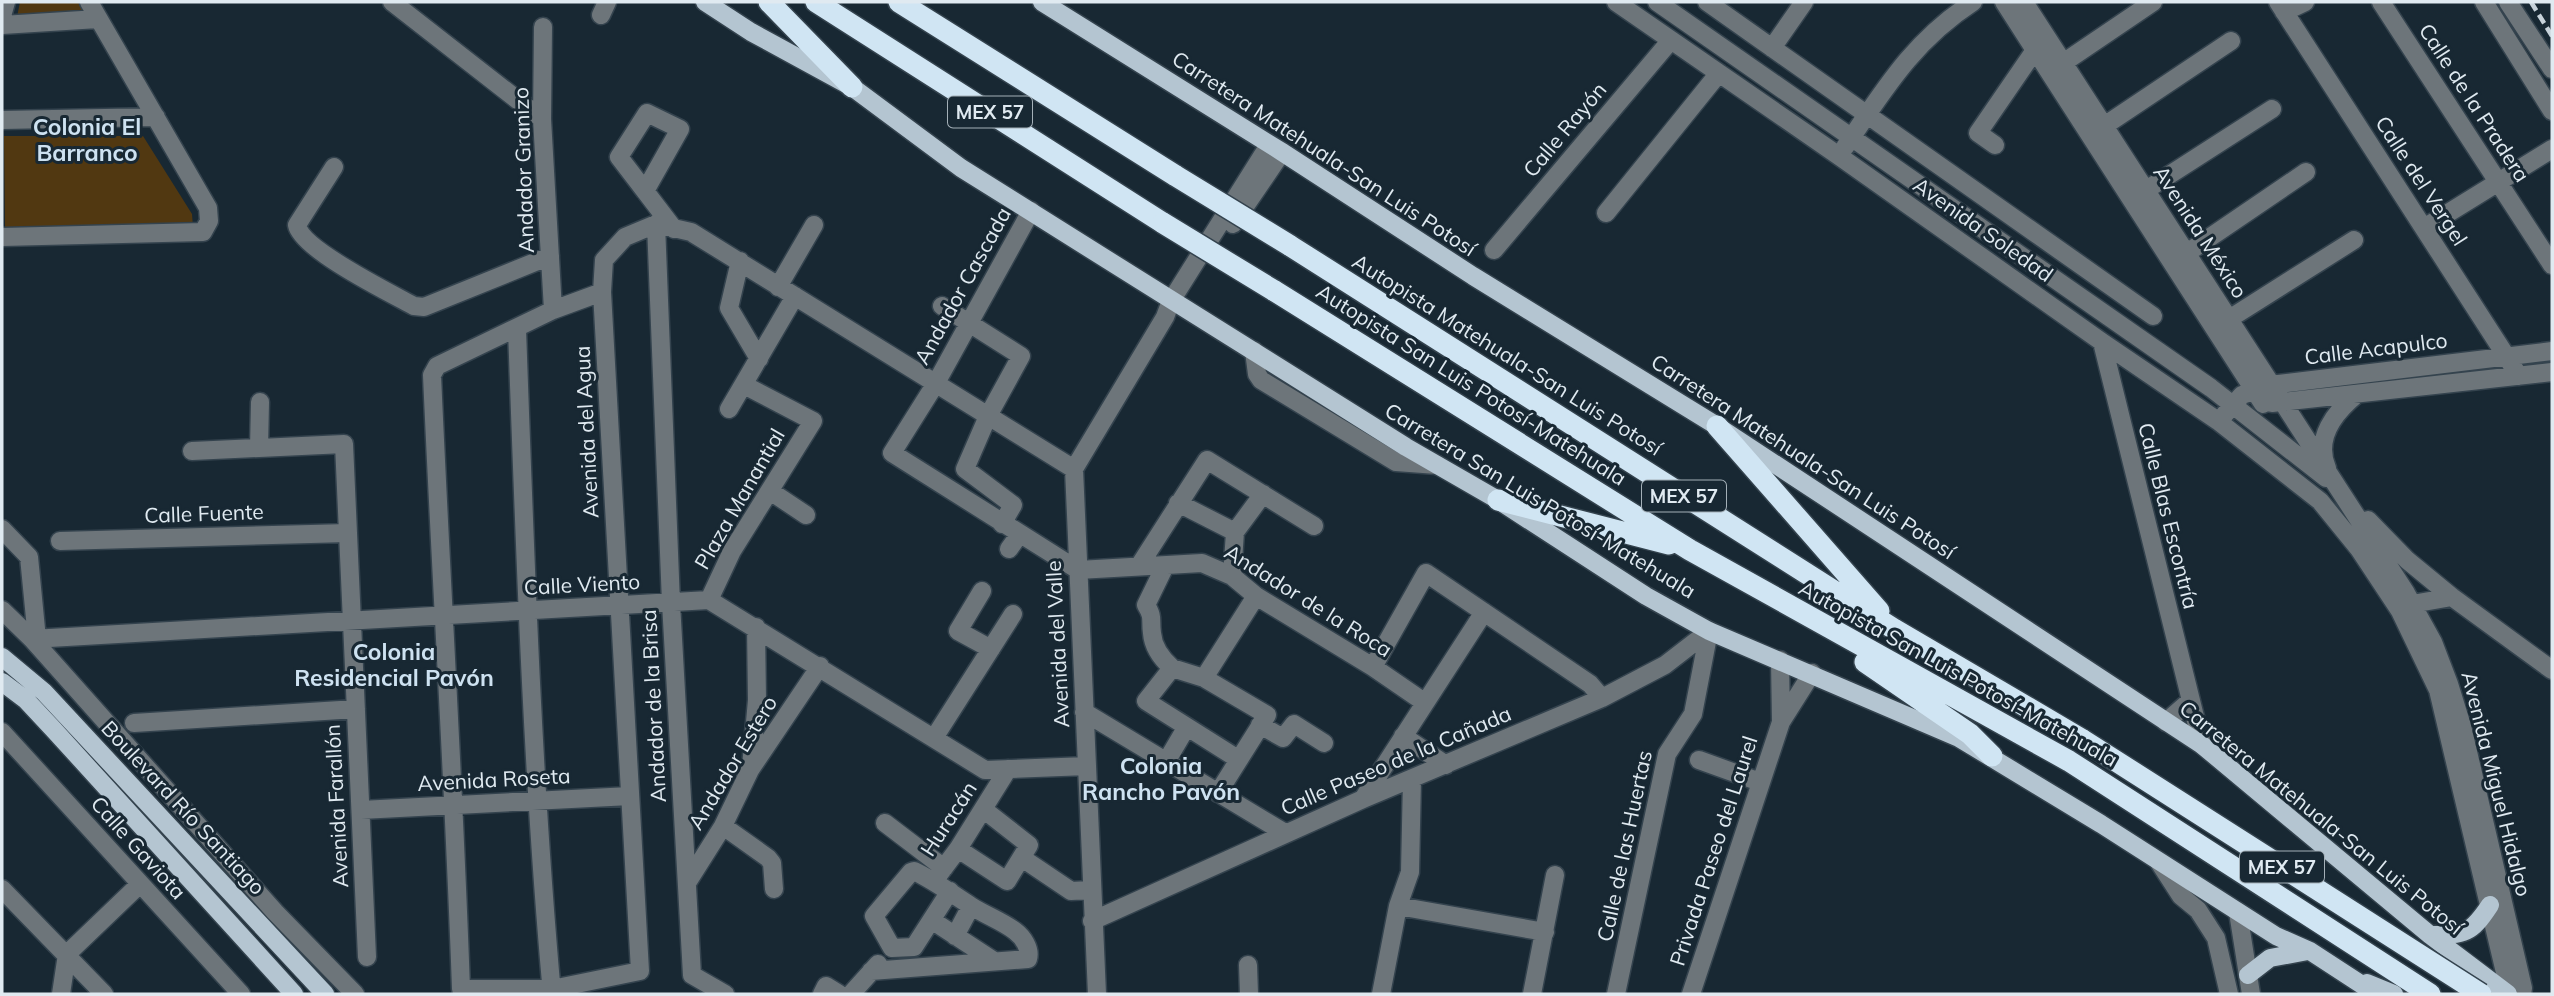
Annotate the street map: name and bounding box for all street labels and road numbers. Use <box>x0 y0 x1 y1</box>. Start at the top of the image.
street label: Calle de la Pradera <box>2414 18 2536 187</box>
street label: Carretera Matehuala-San Luis Potosí <box>1168 45 1482 262</box>
street label: Calle Rayón <box>1517 77 1611 182</box>
street label: Andador Granizo <box>507 87 539 253</box>
road number: MEX 57 <box>948 96 1032 128</box>
street label: Calle del Vergel <box>2370 111 2473 250</box>
street label: Avenida México <box>2148 160 2253 303</box>
street label: Avenida Soledad <box>1909 171 2058 287</box>
street label: Andador Cascada <box>908 202 1016 369</box>
street label: Autopista Matehuala-San Luis Potosí <box>1348 248 1668 461</box>
street label: Autopista San Luis Potosí-Matehuala <box>1312 278 1631 491</box>
street label: Calle Acapulco <box>2303 326 2449 370</box>
street label: Avenida del Agua <box>569 345 603 519</box>
street label: Carretera Matehuala-San Luis Potosí <box>1647 348 1961 565</box>
street label: Carretera San Luis Potosí-Matehuala <box>1380 397 1701 603</box>
street label: Calle Blas Escontría <box>2133 420 2205 612</box>
street label: Plaza Manantial <box>688 424 790 573</box>
road number: MEX 57 <box>1642 481 1726 512</box>
street label: Calle Fuente <box>144 498 264 528</box>
street label: Andador de la Roca <box>1220 538 1397 662</box>
street label: Avenida del Valle <box>1040 560 1074 728</box>
street label: Calle Viento <box>523 568 641 600</box>
street label: Autopista San Luis Potosí-Matehuala <box>1795 574 2122 772</box>
street label: Andador de la Brisa <box>635 609 671 803</box>
street label: Avenida Miguel Hidalgo <box>2456 669 2538 899</box>
street label: Andador Estero <box>682 691 782 834</box>
street label: Carretera Matehuala-San Luis Potosí <box>2175 695 2469 940</box>
street label: Calle Paseo de la Cañada <box>1276 700 1515 820</box>
street label: Boulevard Río Santiago <box>96 715 271 900</box>
street label: Avenida Farallón <box>319 724 353 888</box>
street label: Privada Paseo del Laurel <box>1664 733 1762 969</box>
street label: Calle de las Huertas <box>1591 748 1657 944</box>
street label: Avenida Roseta <box>417 762 571 796</box>
street label: Huracán <box>914 776 982 861</box>
street label: Calle Gaviota <box>86 791 192 904</box>
road number: MEX 57 <box>2240 852 2324 882</box>

